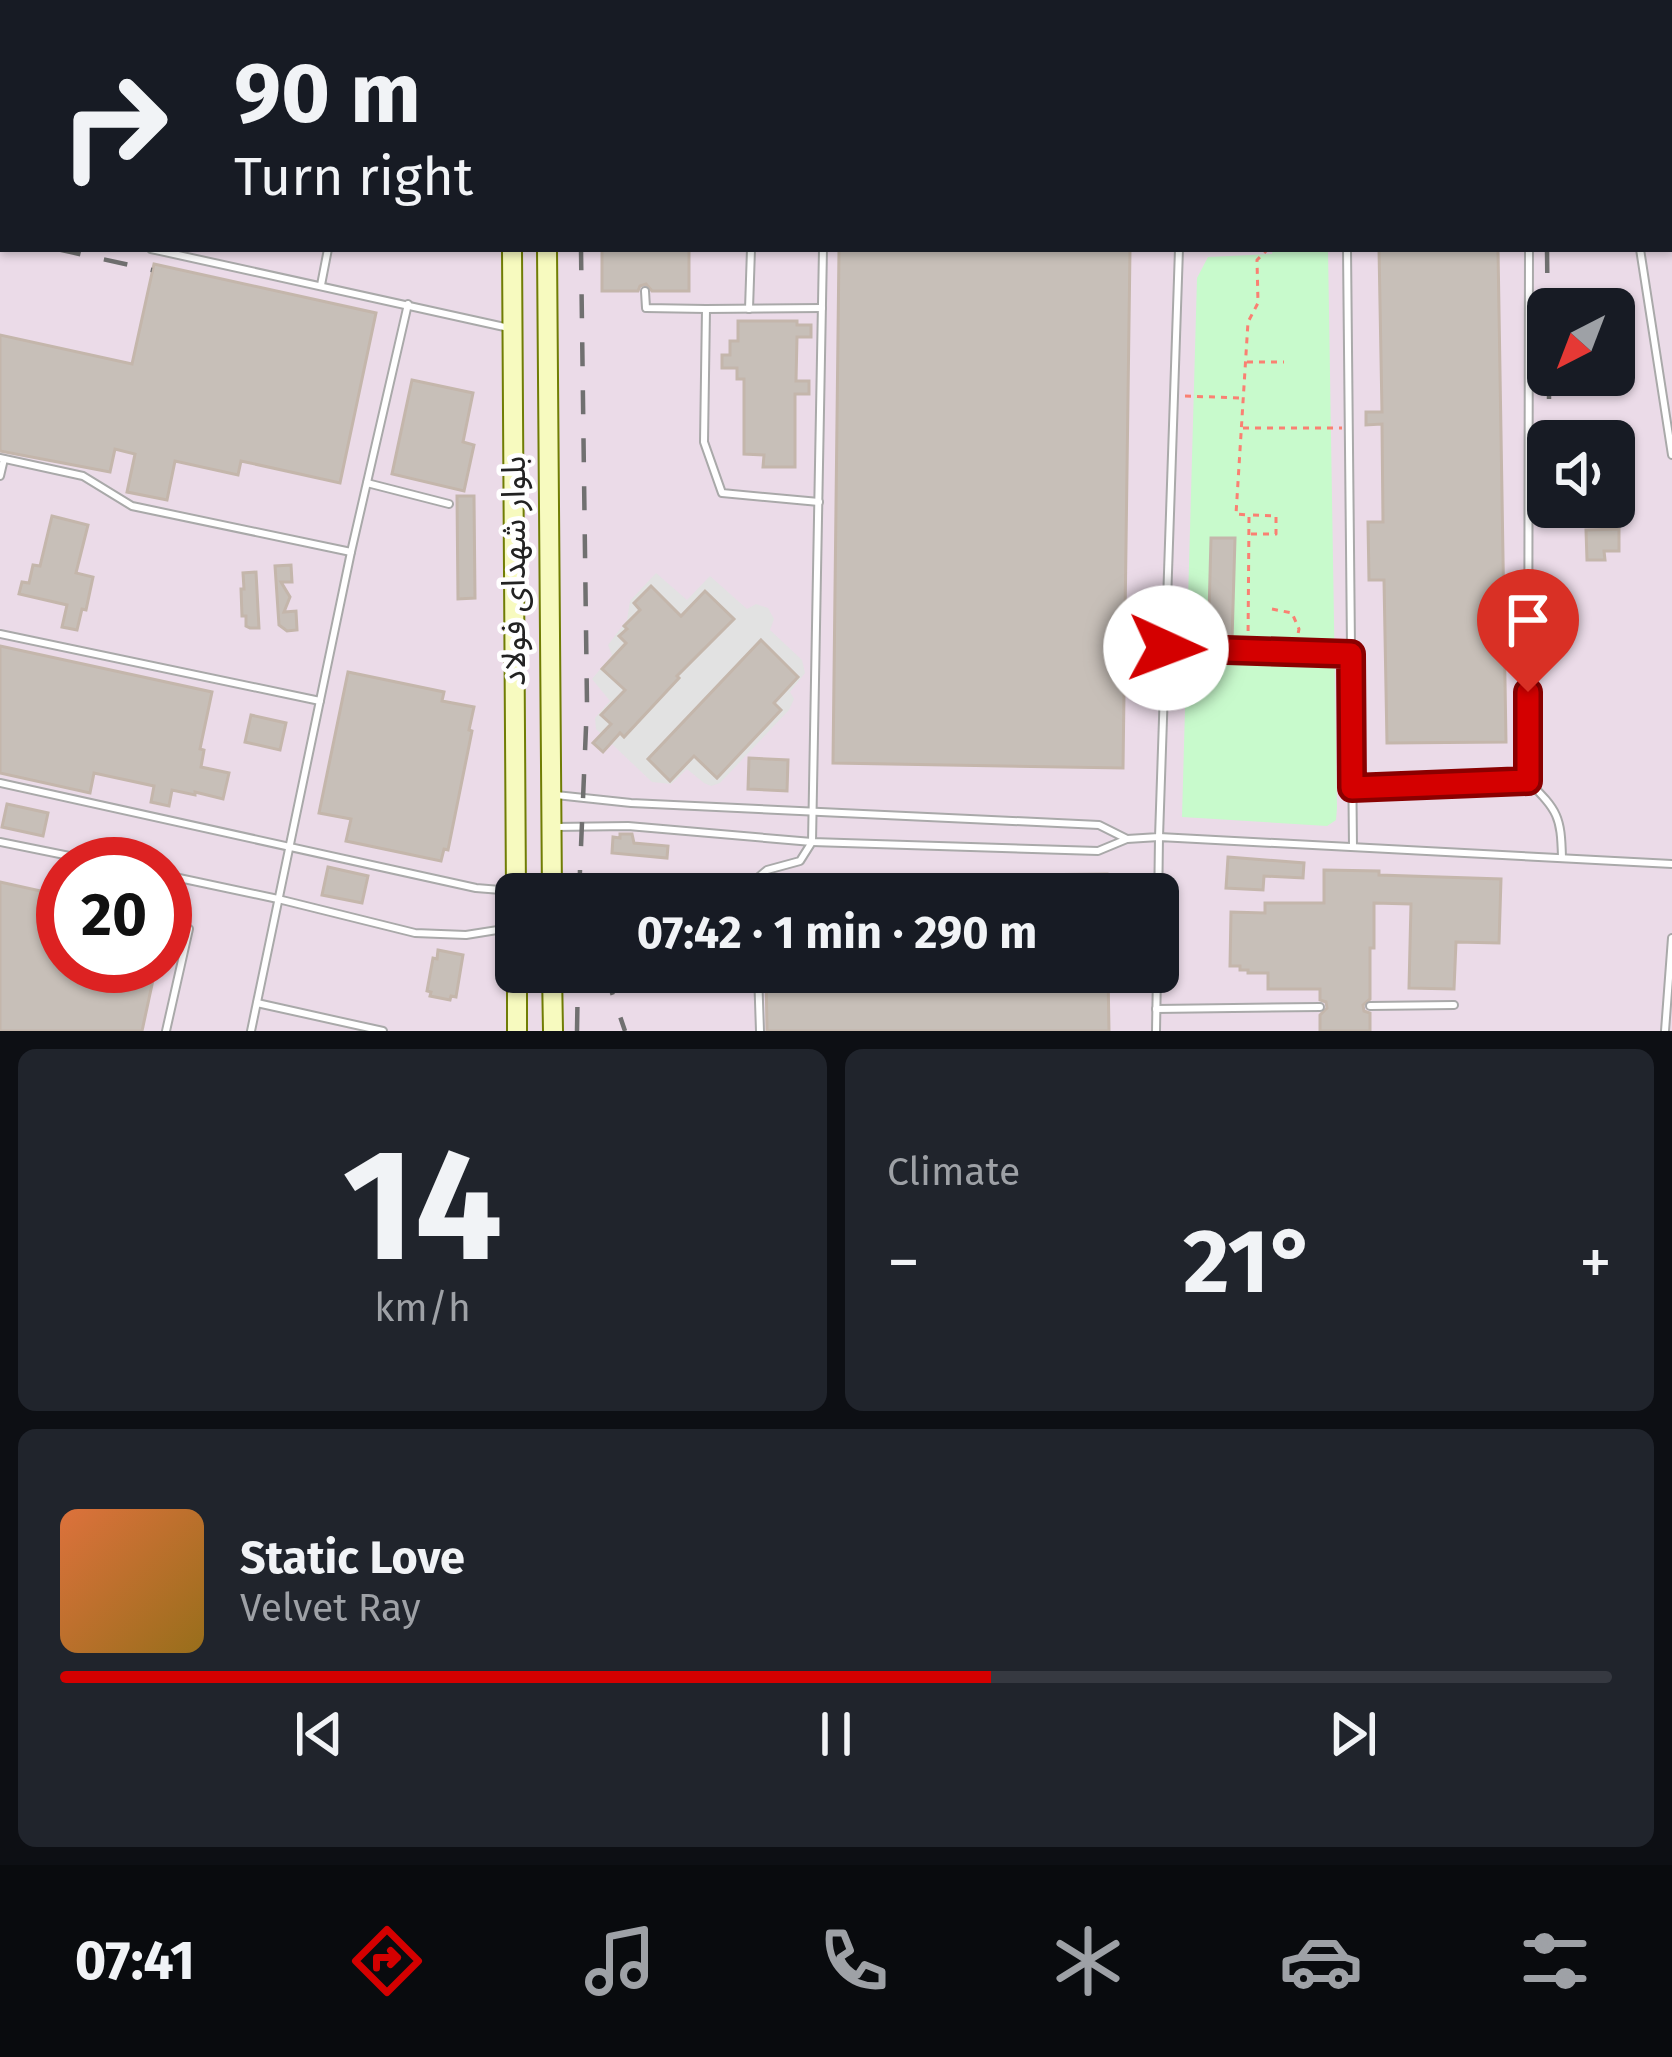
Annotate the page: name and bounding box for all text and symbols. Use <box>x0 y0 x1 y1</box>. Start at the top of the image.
text: 90 m <box>234 43 421 144</box>
icon: right <box>36 48 192 204</box>
text: Turn right <box>234 145 473 209</box>
north arrow <box>1527 288 1635 396</box>
map controls <box>1527 288 1635 528</box>
button: sound <box>1527 420 1635 528</box>
street label: بلوار شهدای فولاد <box>494 456 534 686</box>
pin <box>1477 569 1579 692</box>
position arrow <box>1103 585 1229 711</box>
icon: arrive <box>1495 587 1561 653</box>
speed limit sign: 20 <box>36 837 192 993</box>
text: 07:42 · 1 min · 290 m <box>637 906 1037 960</box>
text: 14 <box>342 1113 503 1300</box>
text: Climate <box>887 1149 1020 1195</box>
text: 21° <box>1183 1208 1316 1316</box>
text: − <box>887 1223 920 1302</box>
text: + <box>1579 1223 1612 1302</box>
text: km/h <box>374 1285 471 1331</box>
text: Static Love <box>240 1531 465 1585</box>
text: Velvet Ray <box>240 1585 421 1631</box>
icon: previous <box>286 1701 352 1767</box>
icon: pause <box>803 1701 869 1767</box>
icon: next <box>1320 1701 1386 1767</box>
icon: directions <box>345 1919 429 2003</box>
icon: music <box>578 1919 662 2003</box>
icon: phone <box>812 1919 896 2003</box>
icon: climate <box>1046 1919 1130 2003</box>
icon: car <box>1279 1919 1363 2003</box>
icon: filters <box>1513 1919 1597 2003</box>
text: 07:41 <box>75 1929 195 1993</box>

